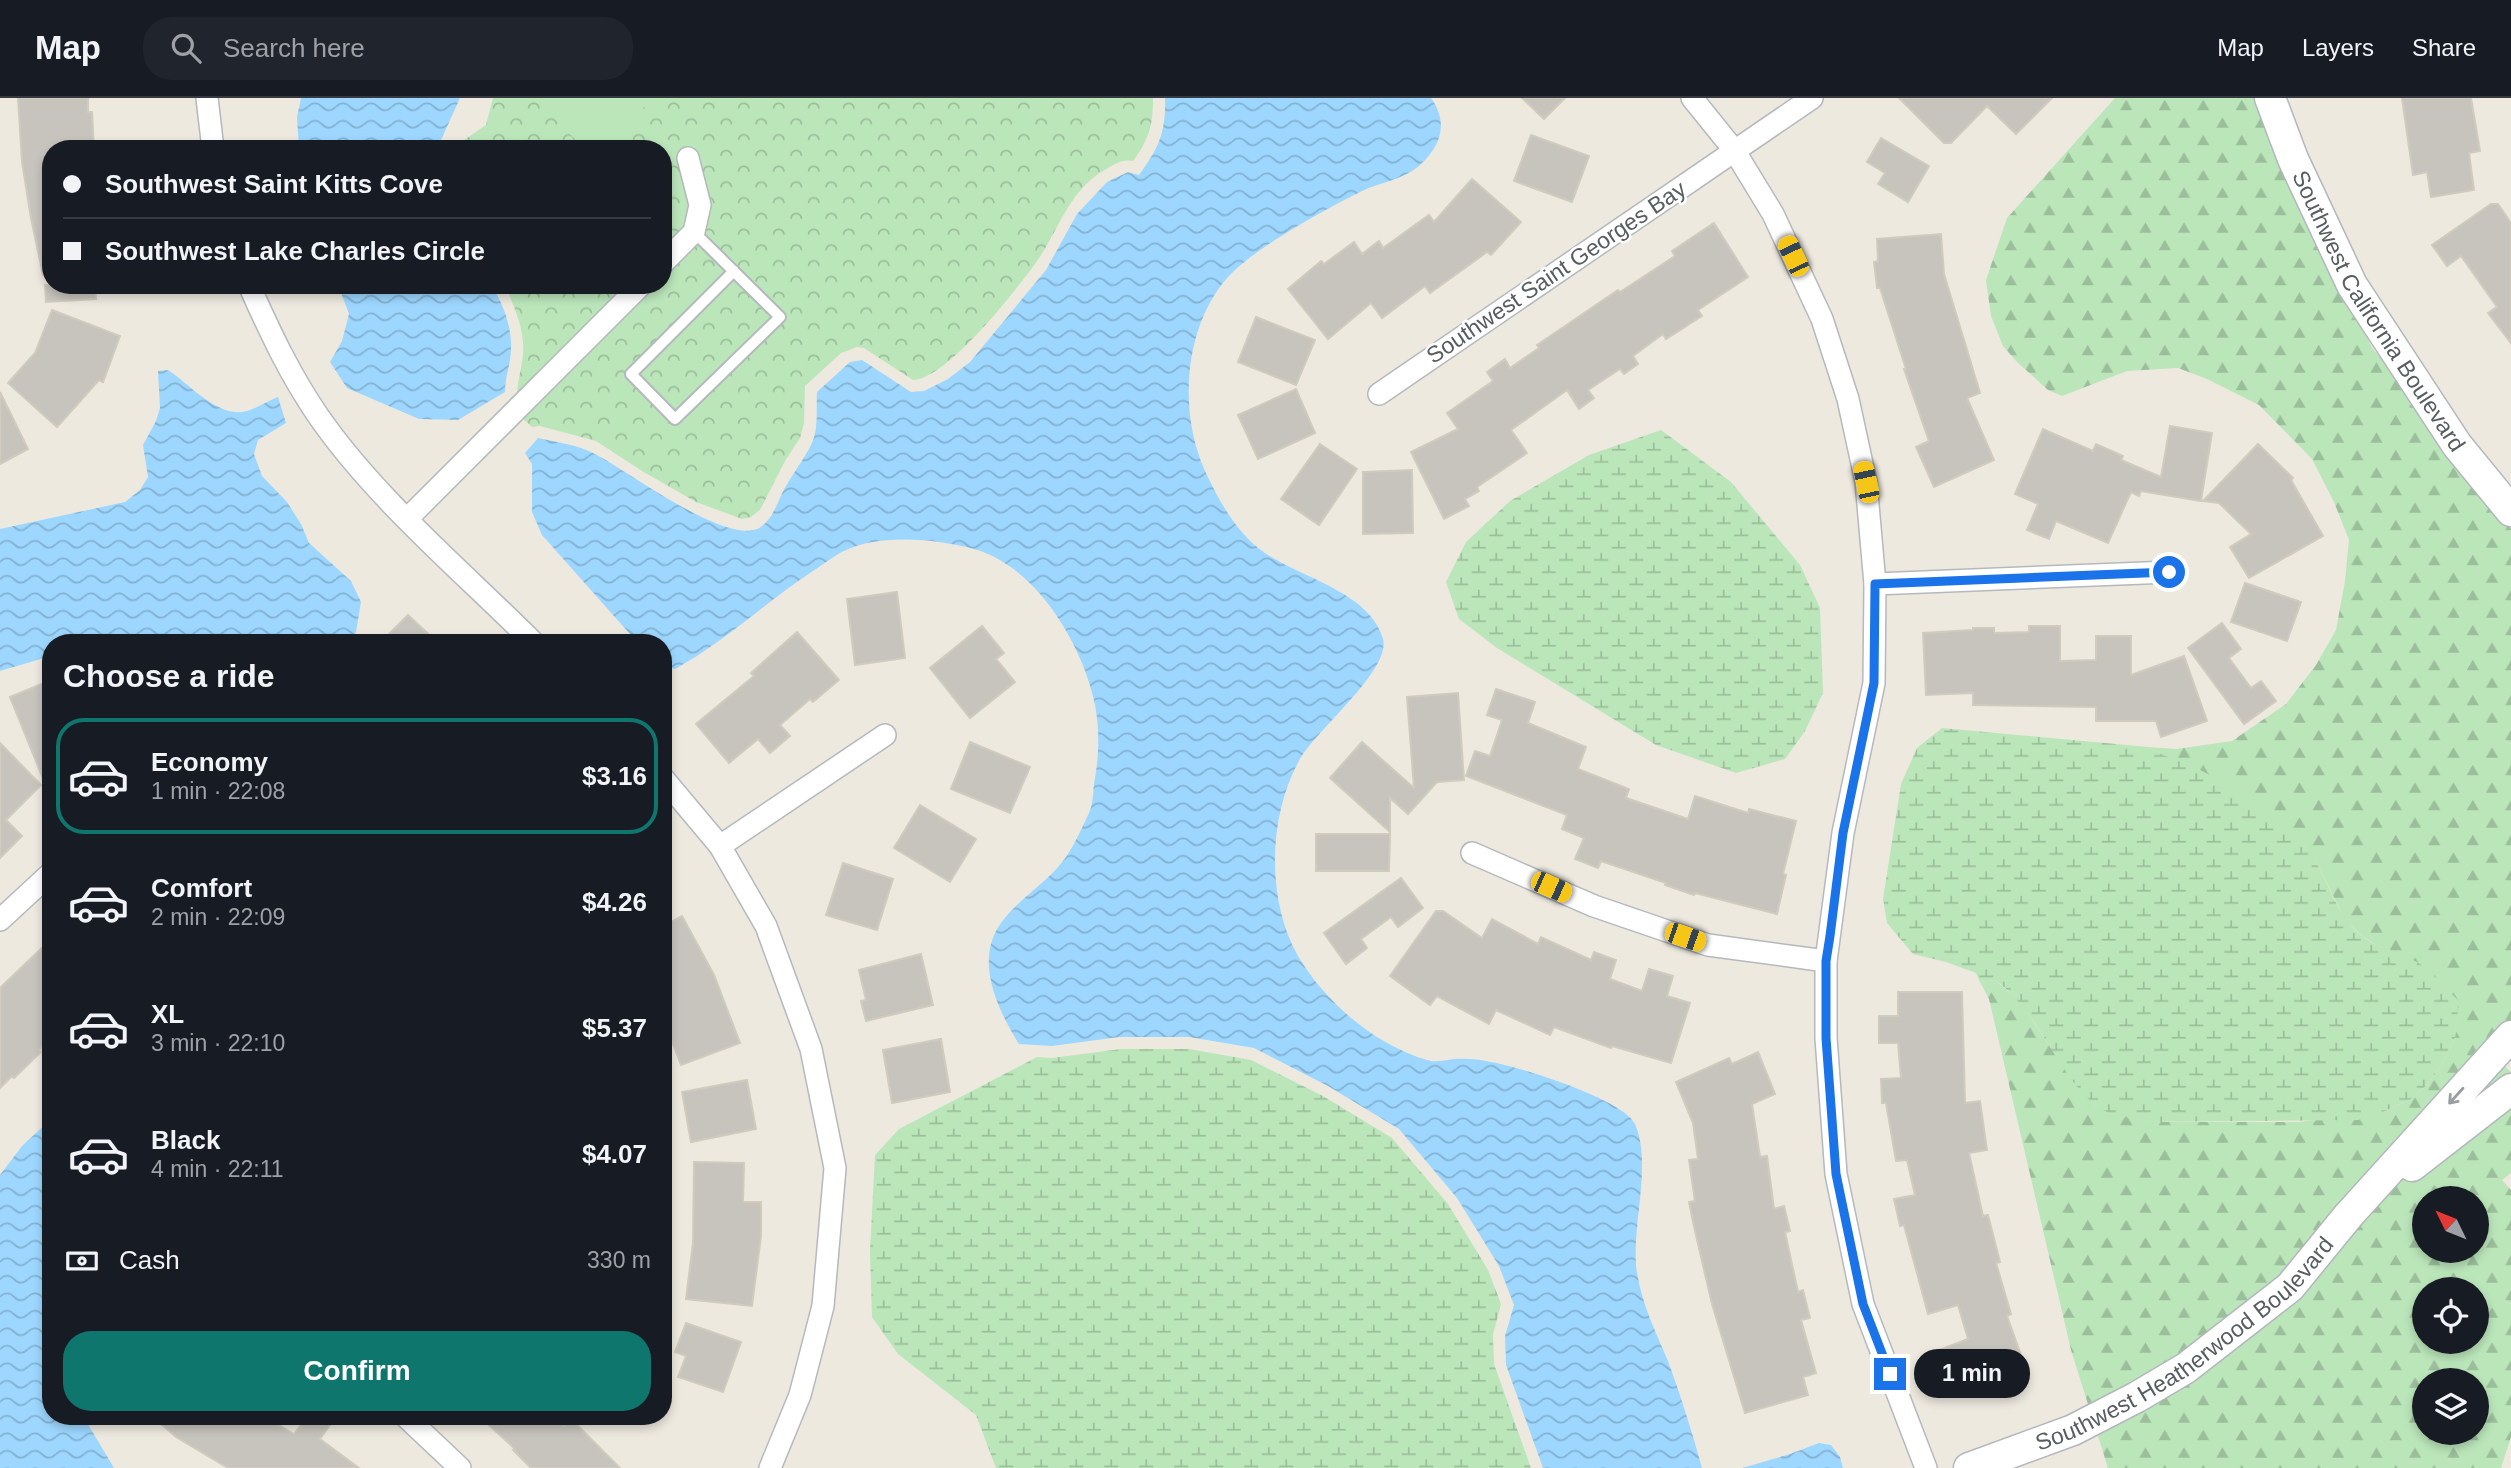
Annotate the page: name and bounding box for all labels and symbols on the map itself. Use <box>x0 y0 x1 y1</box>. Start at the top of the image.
street label: Southwest California Boulevard <box>2287 166 2471 456</box>
street label: Southwest Saint Georges Bay <box>1422 175 1691 369</box>
car <box>1775 233 1812 279</box>
car <box>1852 459 1881 505</box>
route start <box>2153 556 2185 588</box>
car <box>1528 869 1575 905</box>
car <box>1662 920 1709 954</box>
one-way arrow <box>2448 1087 2464 1105</box>
north arrow <box>2412 1186 2488 1264</box>
street label: Southwest Heatherwood Boulevard <box>2032 1232 2339 1456</box>
callout: 1 min <box>1914 1350 2030 1398</box>
route end <box>1874 1358 1906 1390</box>

